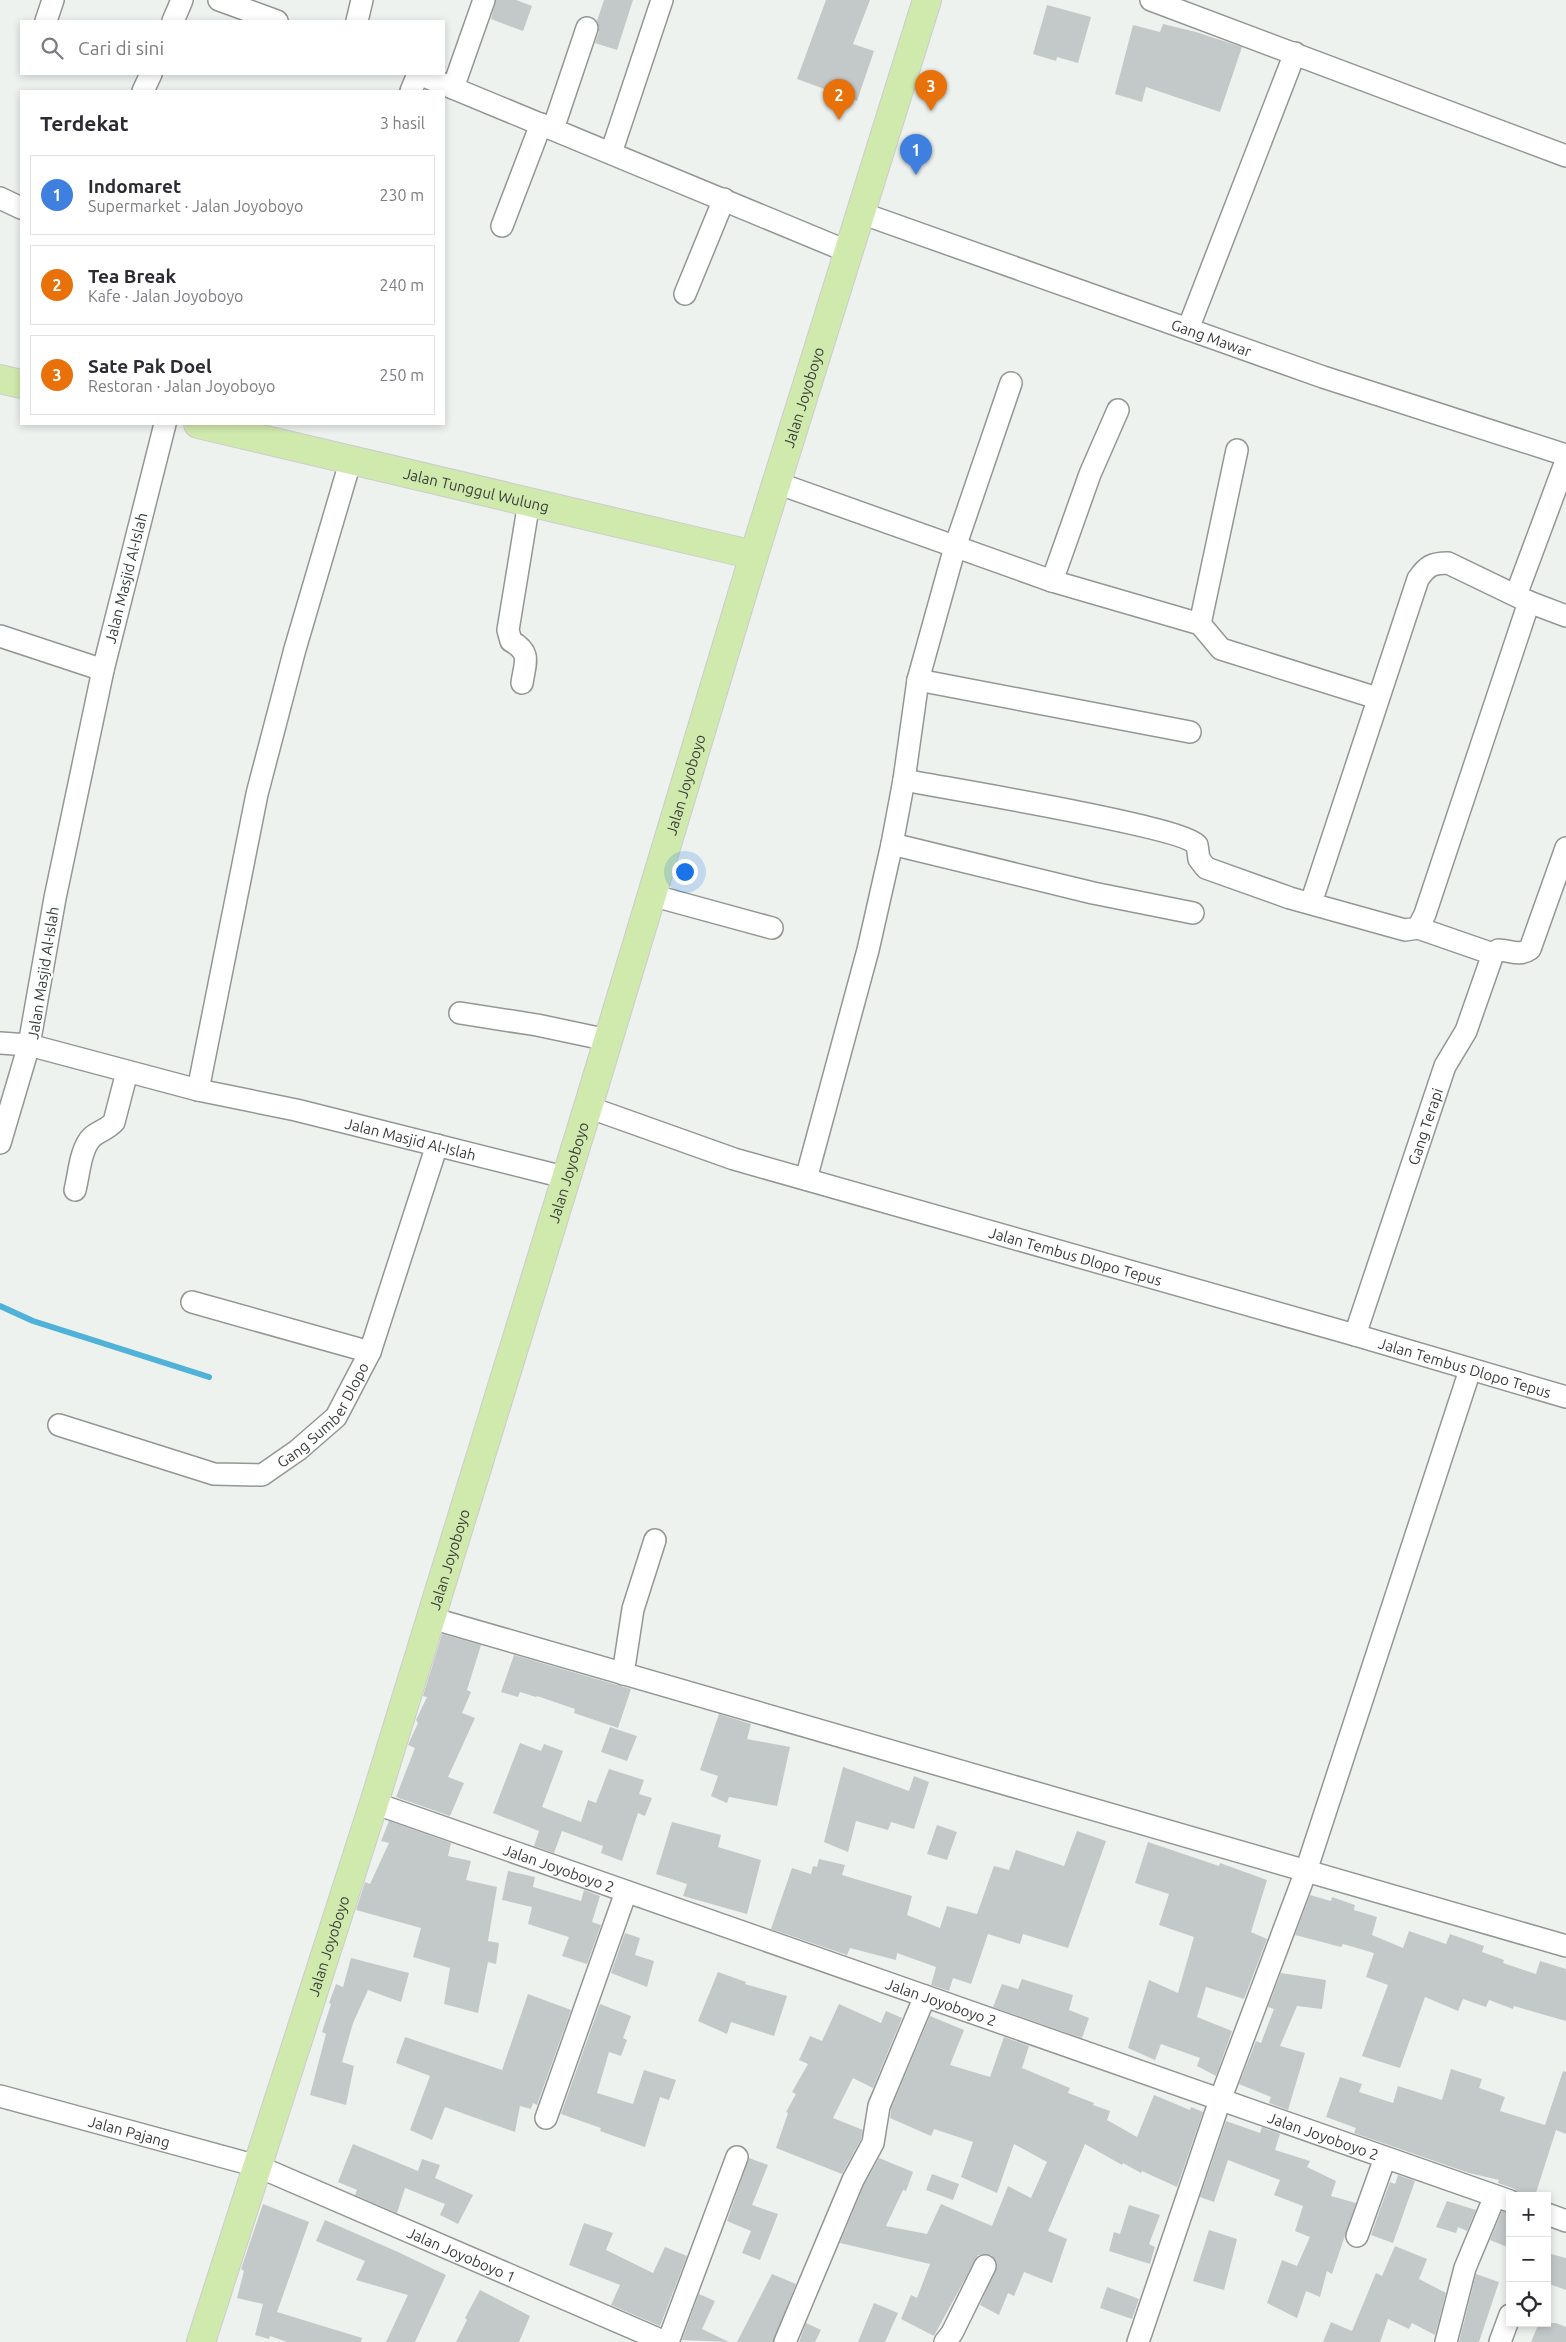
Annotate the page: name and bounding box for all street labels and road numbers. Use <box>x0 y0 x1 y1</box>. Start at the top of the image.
street label: Gang Mawar <box>1169 315 1254 360</box>
street label: Jalan Joyoboyo <box>780 345 827 450</box>
street label: Jalan Tunggul Wulung <box>402 464 551 515</box>
street label: Jalan Masjid Al-Islah <box>102 511 150 645</box>
street label: Jalan Joyoboyo <box>662 732 708 837</box>
street label: Jalan Masjid Al-Islah <box>24 905 62 1041</box>
street label: Gang Terapi <box>1404 1086 1446 1167</box>
street label: Jalan Masjid Al-Islah <box>343 1114 478 1163</box>
street label: Jalan Joyoboyo <box>544 1120 591 1225</box>
street label: Jalan Tembus Dlopo Tepus <box>987 1223 1164 1288</box>
street label: Jalan Tembus Dlopo Tepus <box>1377 1334 1553 1401</box>
street label: Gang Sumber Dlopo <box>274 1359 372 1471</box>
street label: Jalan Joyoboyo <box>425 1507 472 1612</box>
street label: Jalan Joyoboyo 2 <box>501 1841 617 1895</box>
street label: Jalan Joyoboyo <box>304 1894 352 1998</box>
street label: Jalan Joyoboyo 2 <box>883 1974 999 2029</box>
street label: Jalan Joyoboyo 2 <box>1266 2108 1381 2163</box>
street label: Jalan Pajang <box>87 2112 172 2150</box>
street label: Jalan Joyoboyo 1 <box>405 2223 518 2285</box>

